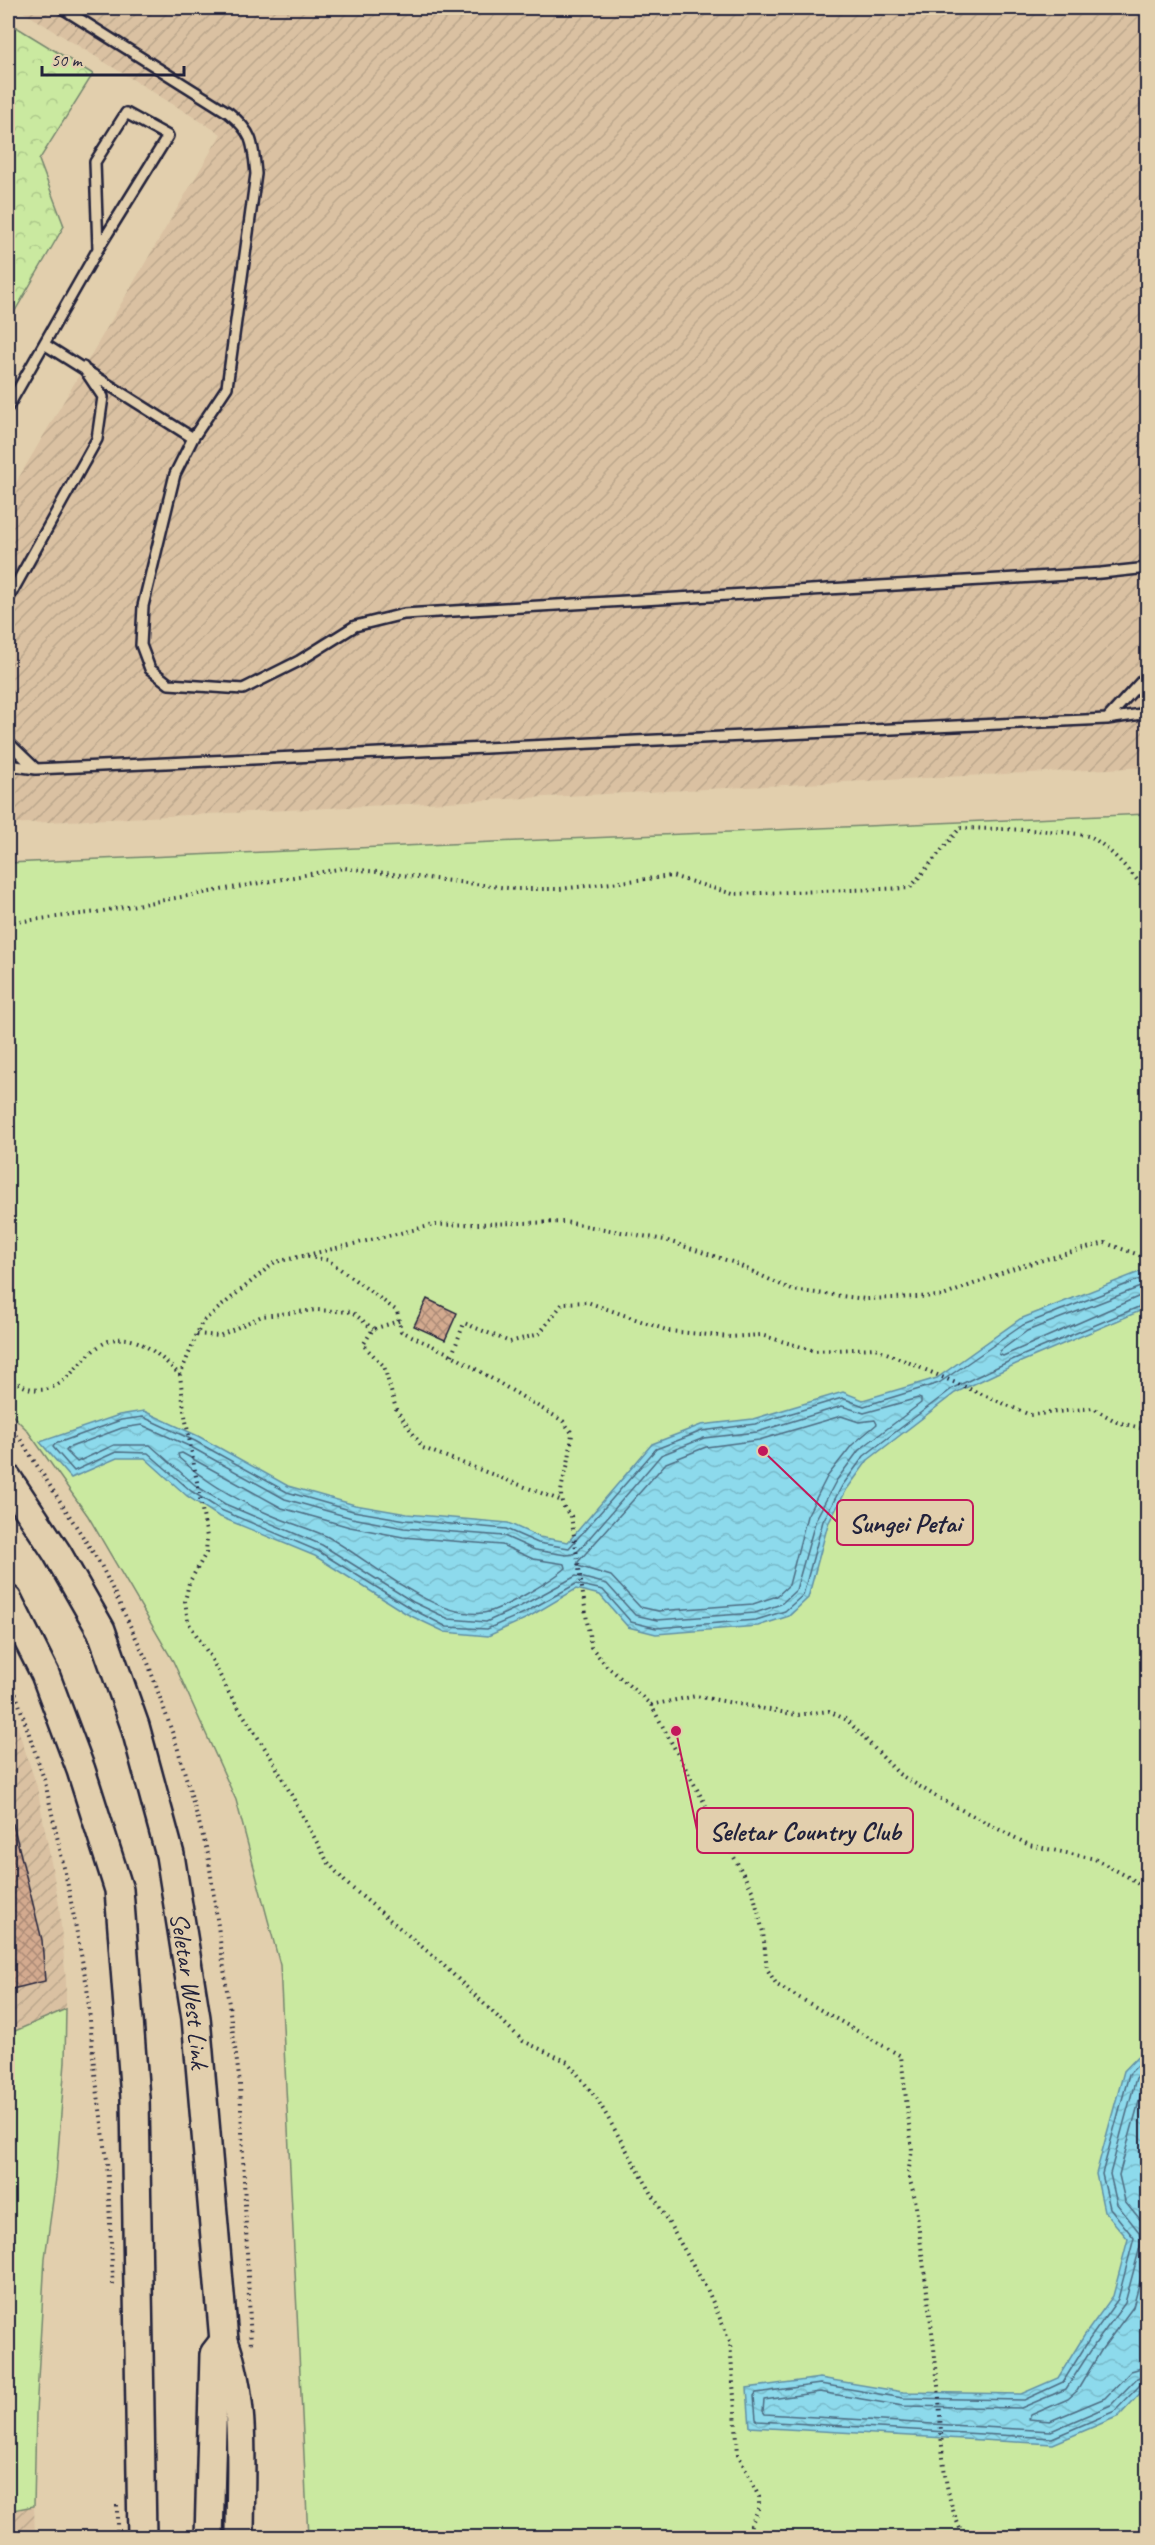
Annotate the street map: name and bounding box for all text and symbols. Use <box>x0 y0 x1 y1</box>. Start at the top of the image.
scale bar <box>42 39 184 77</box>
text: 50 m <box>51 49 84 71</box>
callout: Sungei Petai <box>837 1500 973 1545</box>
text: Sungei Petai <box>849 1506 965 1540</box>
callout: Seletar Country Club <box>697 1808 913 1853</box>
text: Seletar Country Club <box>709 1814 903 1848</box>
street label: Seletar West Link <box>163 1910 217 2072</box>

